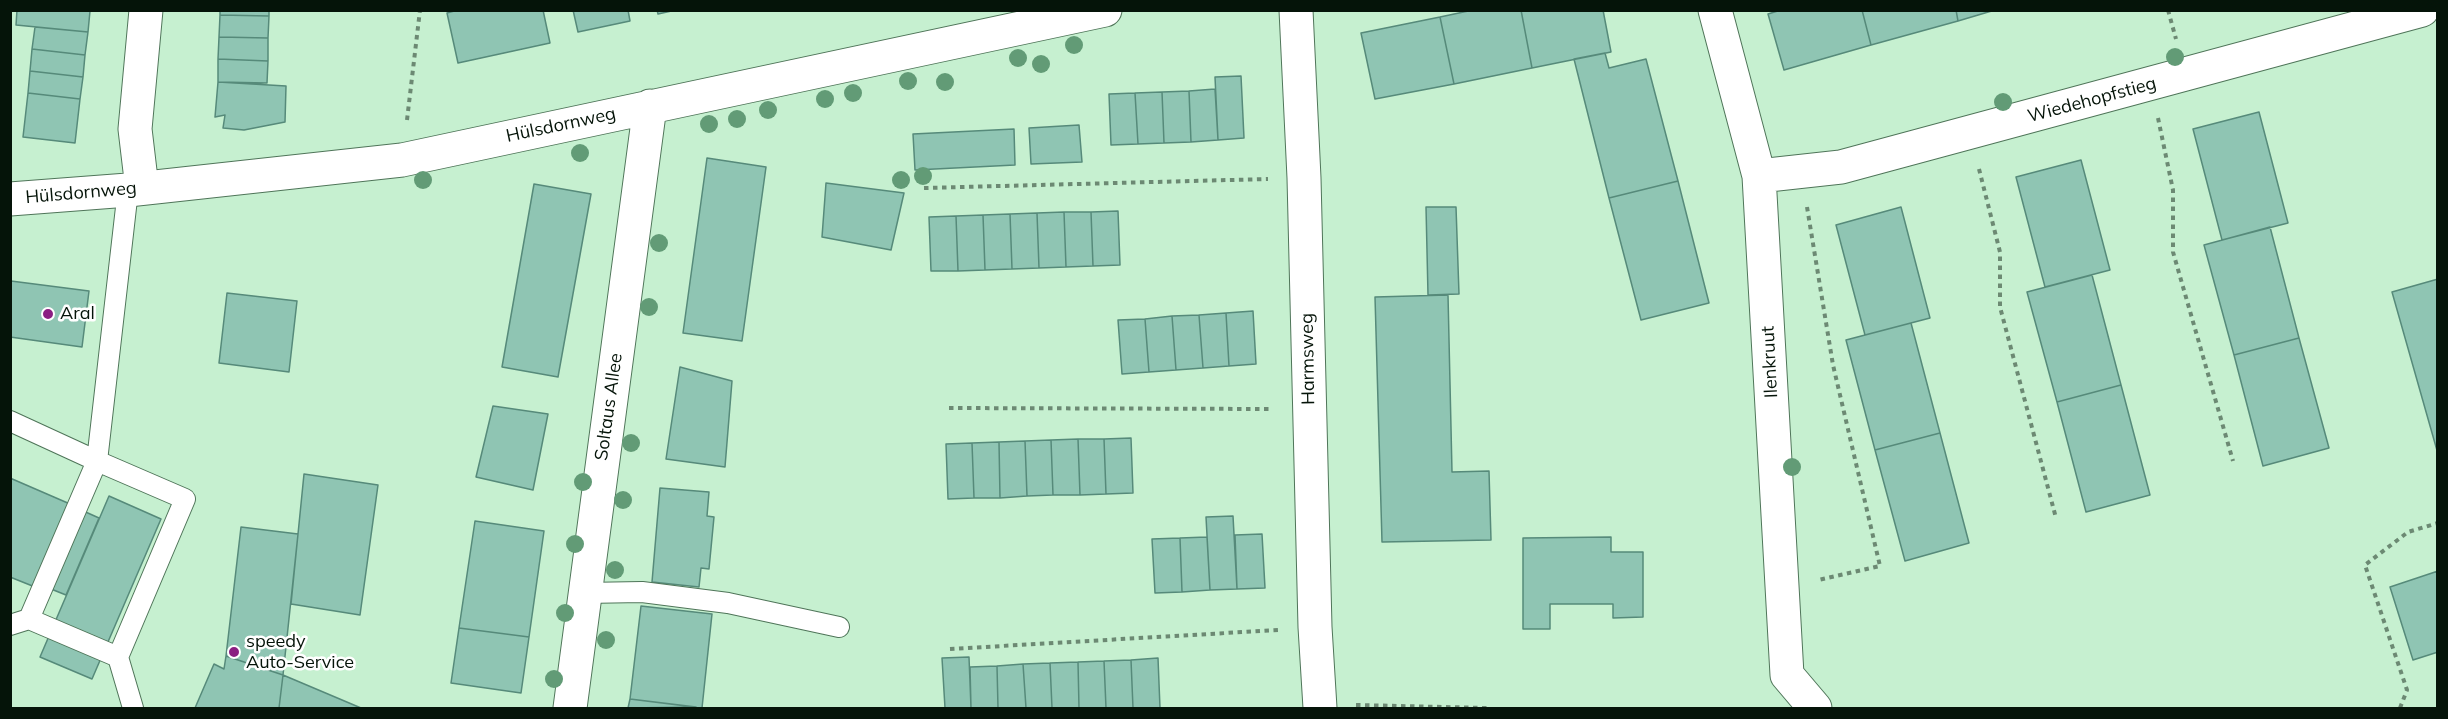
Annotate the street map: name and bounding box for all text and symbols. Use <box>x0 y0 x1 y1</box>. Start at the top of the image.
street label: Wiedehopfstieg <box>2025 72 2159 128</box>
street label: Hülsdornweg <box>504 103 618 147</box>
street label: Hülsdornweg <box>24 177 138 209</box>
place label: Aral <box>60 303 95 325</box>
marker: Aral <box>41 307 55 321</box>
street label: Harmsweg <box>1296 313 1320 405</box>
street label: Ilenkruut <box>1757 325 1783 399</box>
street label: Soltaus Allee <box>591 352 627 462</box>
place label: speedy Auto-Service <box>246 631 354 674</box>
marker: speedy Auto-Service <box>227 645 241 659</box>

